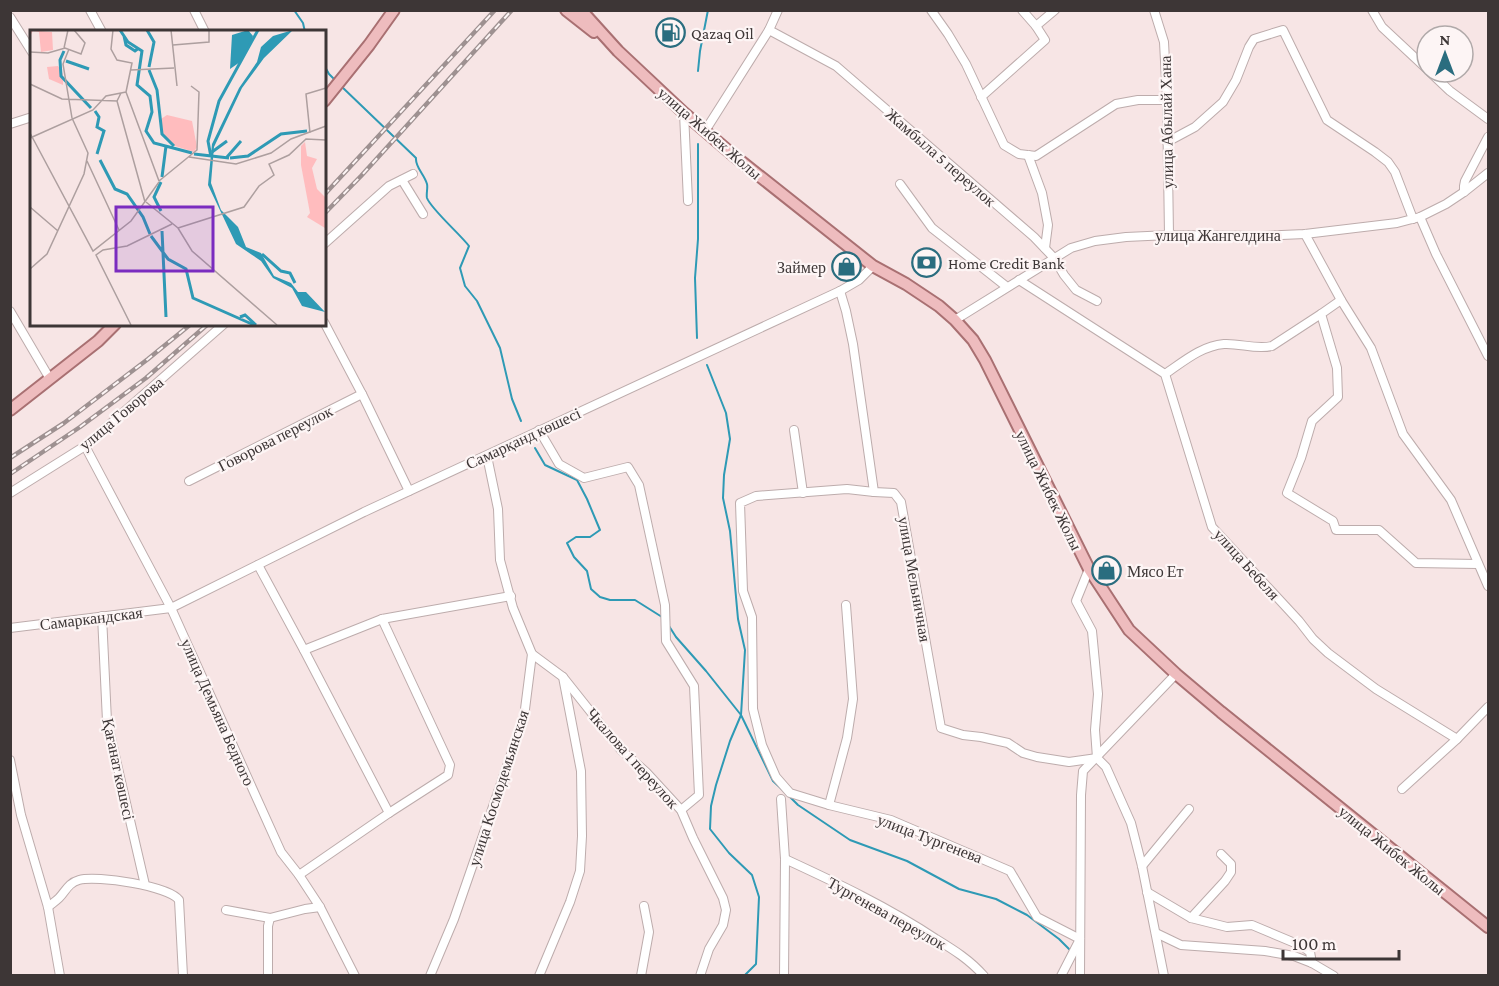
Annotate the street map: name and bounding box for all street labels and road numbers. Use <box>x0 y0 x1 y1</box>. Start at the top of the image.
street label: улица Абылай Хана <box>1157 55 1177 189</box>
street label: улица Жибек Жолы <box>654 84 765 184</box>
street label: Жамбыла 5 переулок <box>882 105 999 211</box>
street label: улица Жангелдина <box>1155 227 1281 245</box>
street label: улица Говорова <box>76 373 167 454</box>
street label: Говорова переулок <box>215 402 336 476</box>
street label: Самарқанд көшесі <box>463 404 584 473</box>
street label: улица Жибек Жолы <box>1011 428 1085 554</box>
street label: улица Мельничная <box>894 515 934 644</box>
street label: улица Бебеля <box>1210 526 1283 604</box>
street label: Самаркандская <box>39 604 144 634</box>
street label: улица Демьяна Бедного <box>177 636 258 789</box>
street label: Чкалова 1 переулок <box>583 705 682 813</box>
street label: улица Космодемьянская <box>465 707 533 869</box>
street label: Қағанат көшесі <box>98 717 138 822</box>
street label: улица Жибек Жолы <box>1335 802 1448 899</box>
street label: улица Тургенева <box>875 811 985 867</box>
street label: Тургенева переулок <box>824 874 949 954</box>

